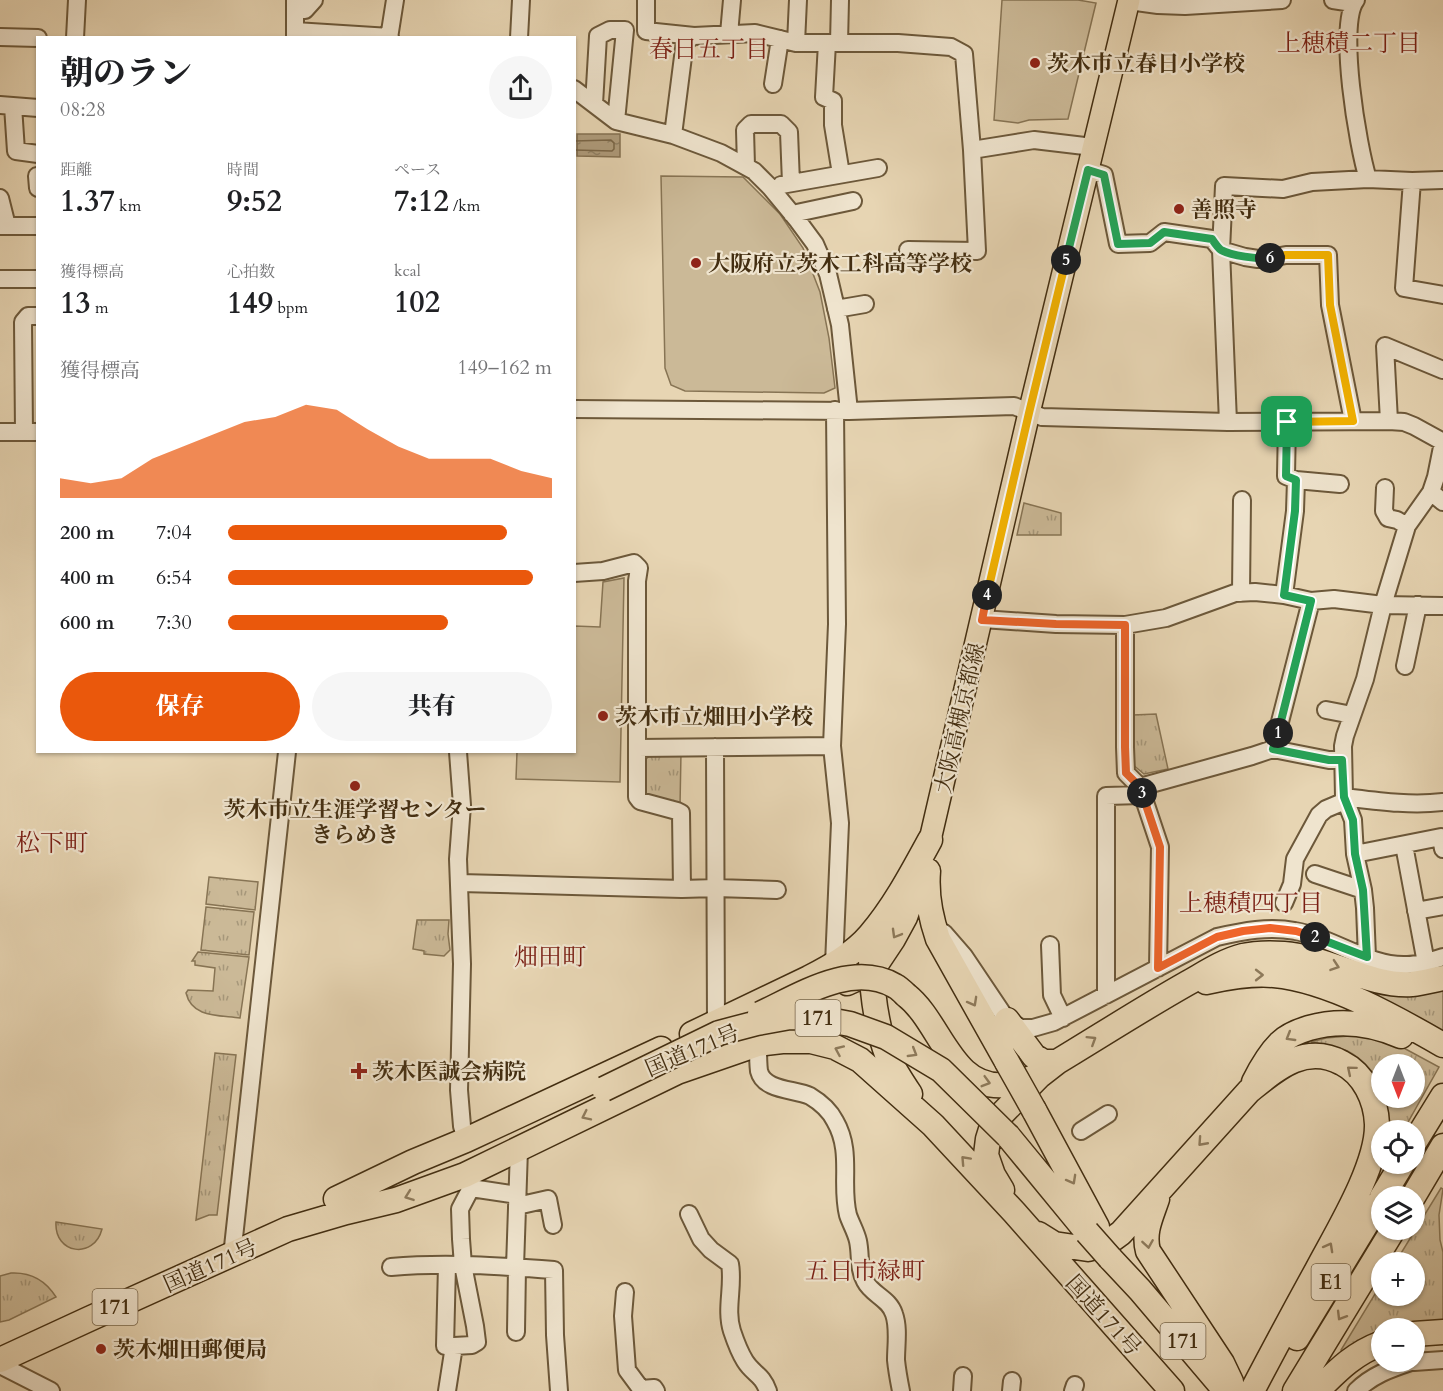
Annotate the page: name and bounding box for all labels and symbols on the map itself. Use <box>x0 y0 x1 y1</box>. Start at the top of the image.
district label: 上穂積二丁目 <box>1277 27 1421 60</box>
district label: 春日五丁目 <box>649 33 769 66</box>
place label: 茨木市立春日小学校 <box>1047 49 1245 79</box>
marker: 茨木市立春日小学校 <box>1028 56 1042 70</box>
place label: 善照寺 <box>1191 195 1257 225</box>
marker: 善照寺 <box>1172 202 1186 216</box>
pin: 6 <box>1255 243 1285 273</box>
pin: 5 <box>1051 245 1081 275</box>
place label: 大阪府立茨木工科高等学校 <box>708 249 972 279</box>
marker: 大阪府立茨木工科高等学校 <box>689 256 703 270</box>
pin <box>1261 396 1312 447</box>
pin: 4 <box>972 580 1002 610</box>
street label: 大阪高槻京都線 <box>928 640 992 797</box>
place label: 茨木市立畑田小学校 <box>615 702 813 732</box>
marker: 茨木市立畑田小学校 <box>596 709 610 723</box>
pin: 1 <box>1263 718 1293 748</box>
pin: 3 <box>1127 778 1157 808</box>
marker: 茨木市立生涯学習センター きらめき <box>348 779 362 793</box>
place label: 茨木市立生涯学習センター きらめき <box>223 795 487 850</box>
district label: 松下町 <box>16 827 88 860</box>
district label: 上穂積四丁目 <box>1179 887 1323 920</box>
pin: 2 <box>1300 922 1330 952</box>
one-way arrow <box>891 928 903 939</box>
district label: 畑田町 <box>514 941 586 974</box>
one-way arrow <box>1329 958 1340 971</box>
one-way arrow <box>1254 969 1263 981</box>
one-way arrow <box>966 996 977 1006</box>
road number: 171 <box>796 1000 840 1036</box>
street label: 国道171号 <box>641 1018 744 1084</box>
one-way arrow <box>1286 1029 1296 1041</box>
one-way arrow <box>1086 1036 1096 1048</box>
one-way arrow <box>834 1045 845 1057</box>
one-way arrow <box>907 1046 917 1058</box>
north arrow <box>1371 1054 1425 1108</box>
place label: 茨木医誠会病院 <box>372 1057 526 1087</box>
marker: 茨木医誠会病院 <box>350 1062 368 1080</box>
one-way arrow <box>1347 1066 1358 1077</box>
one-way arrow <box>980 1075 991 1087</box>
one-way arrow <box>582 1109 593 1121</box>
one-way arrow <box>1199 1135 1210 1146</box>
one-way arrow <box>961 1156 972 1166</box>
one-way arrow <box>1065 1174 1076 1184</box>
one-way arrow <box>404 1188 414 1201</box>
street label: 国道171号 <box>159 1232 262 1300</box>
one-way arrow <box>1141 1239 1153 1248</box>
one-way arrow <box>1322 1243 1333 1253</box>
district label: 五日市緑町 <box>805 1255 925 1288</box>
road number: E1 <box>1312 1264 1350 1300</box>
street label: 国道171号 <box>1059 1269 1148 1363</box>
road number: 171 <box>92 1289 138 1325</box>
one-way arrow <box>1336 1310 1348 1320</box>
road number: 171 <box>1160 1323 1206 1359</box>
place label: 茨木畑田郵便局 <box>113 1335 267 1365</box>
marker: 茨木畑田郵便局 <box>94 1342 108 1356</box>

